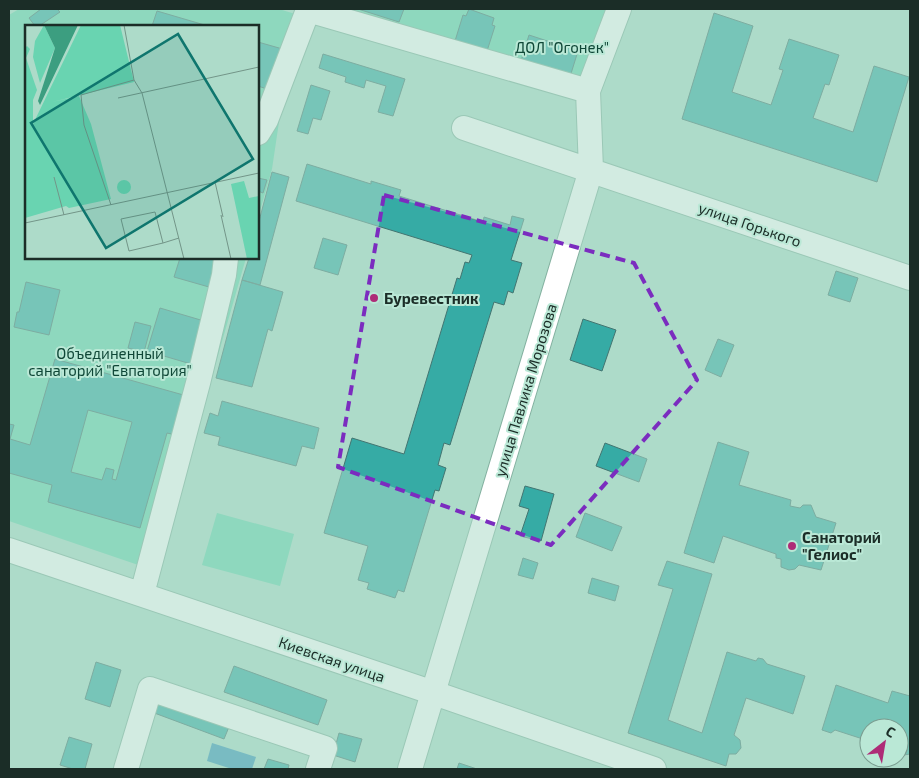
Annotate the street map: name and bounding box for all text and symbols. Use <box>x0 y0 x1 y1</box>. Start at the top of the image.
inset map <box>25 25 259 259</box>
park label: ДОЛ "Огонек" <box>515 38 609 56</box>
street label: улица Горького <box>696 198 804 251</box>
place label: Буревестник <box>384 289 479 307</box>
marker: Буревестник <box>368 292 380 304</box>
street label: улица Павлика Морозова <box>490 301 561 479</box>
park label: Объединенный санаторий "Евпатория" <box>28 344 192 379</box>
place label: Санаторий "Гелиос" <box>802 528 881 563</box>
marker: Санаторий "Гелиос" <box>786 540 798 552</box>
street label: Киевская улица <box>276 632 388 687</box>
north arrow <box>859 718 909 768</box>
text: С <box>883 722 899 741</box>

